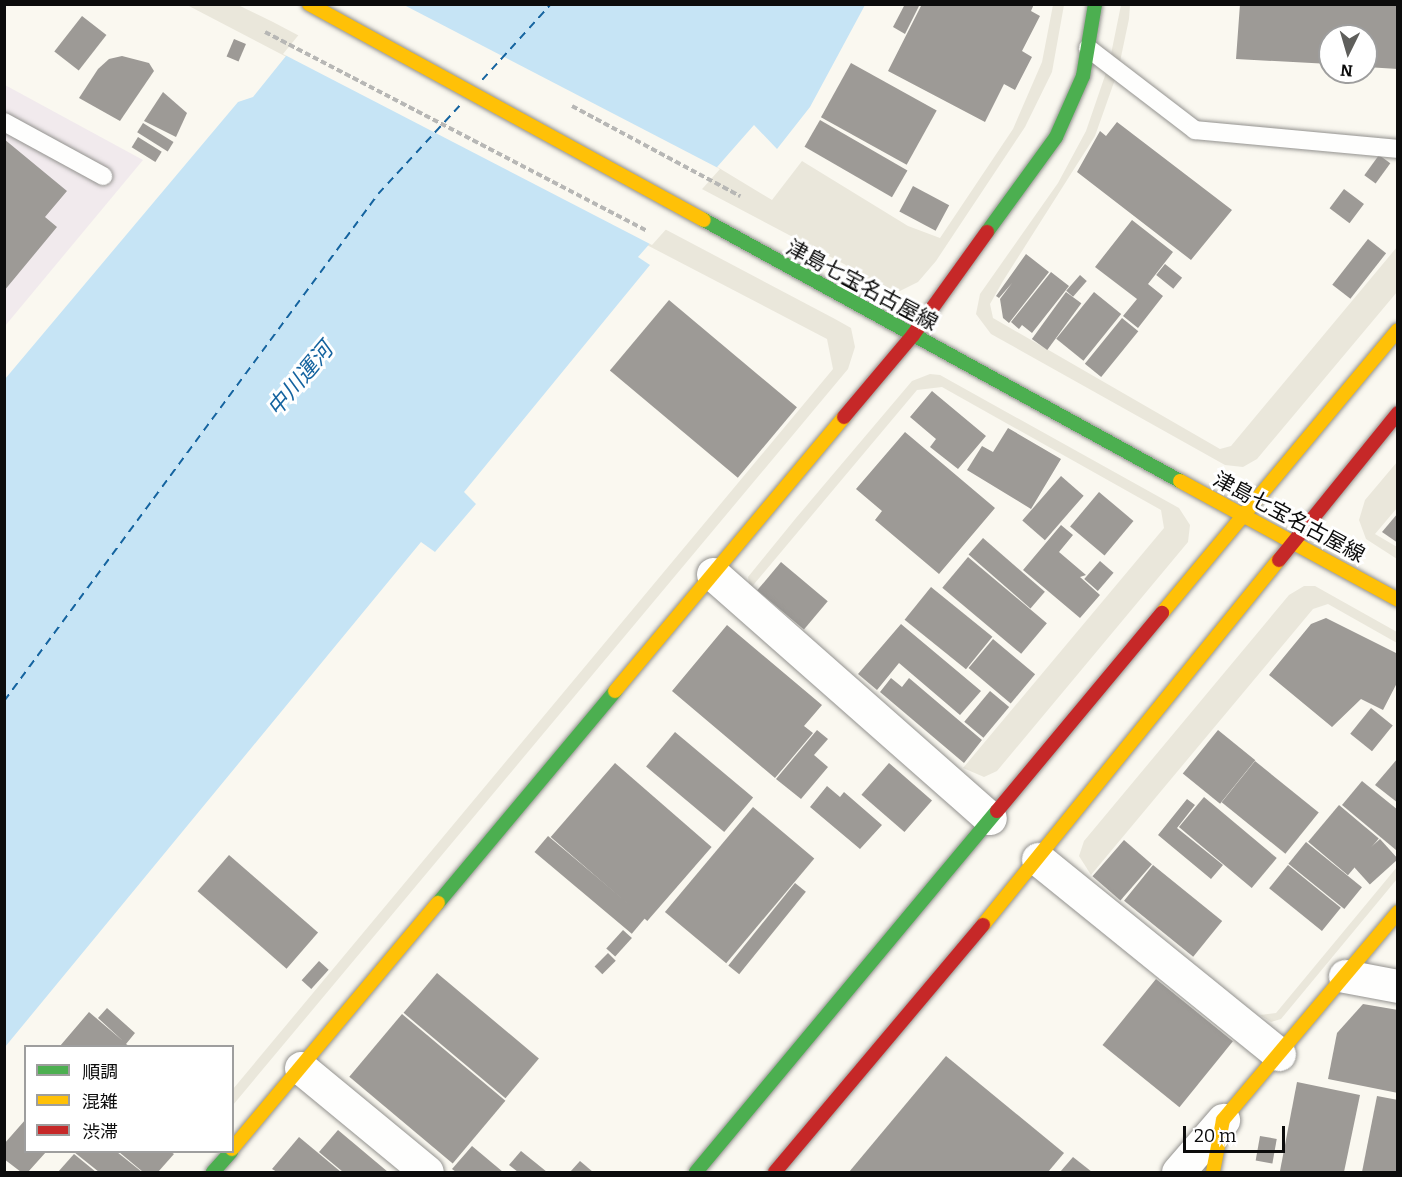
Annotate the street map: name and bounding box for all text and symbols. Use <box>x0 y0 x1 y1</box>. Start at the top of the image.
north arrow <box>1318 24 1378 84</box>
text: N <box>1340 60 1354 80</box>
street label: 津島七宝名古屋線 <box>782 234 942 336</box>
water label: 中川運河 <box>262 337 338 421</box>
street label: 津島七宝名古屋線 <box>1209 466 1369 568</box>
legend <box>24 1045 234 1153</box>
text: 順調 <box>82 1061 118 1083</box>
text: 混雑 <box>82 1091 118 1113</box>
scale bar <box>1186 1114 1288 1152</box>
text: 渋滞 <box>82 1121 118 1143</box>
text: 20 m <box>1194 1125 1236 1147</box>

